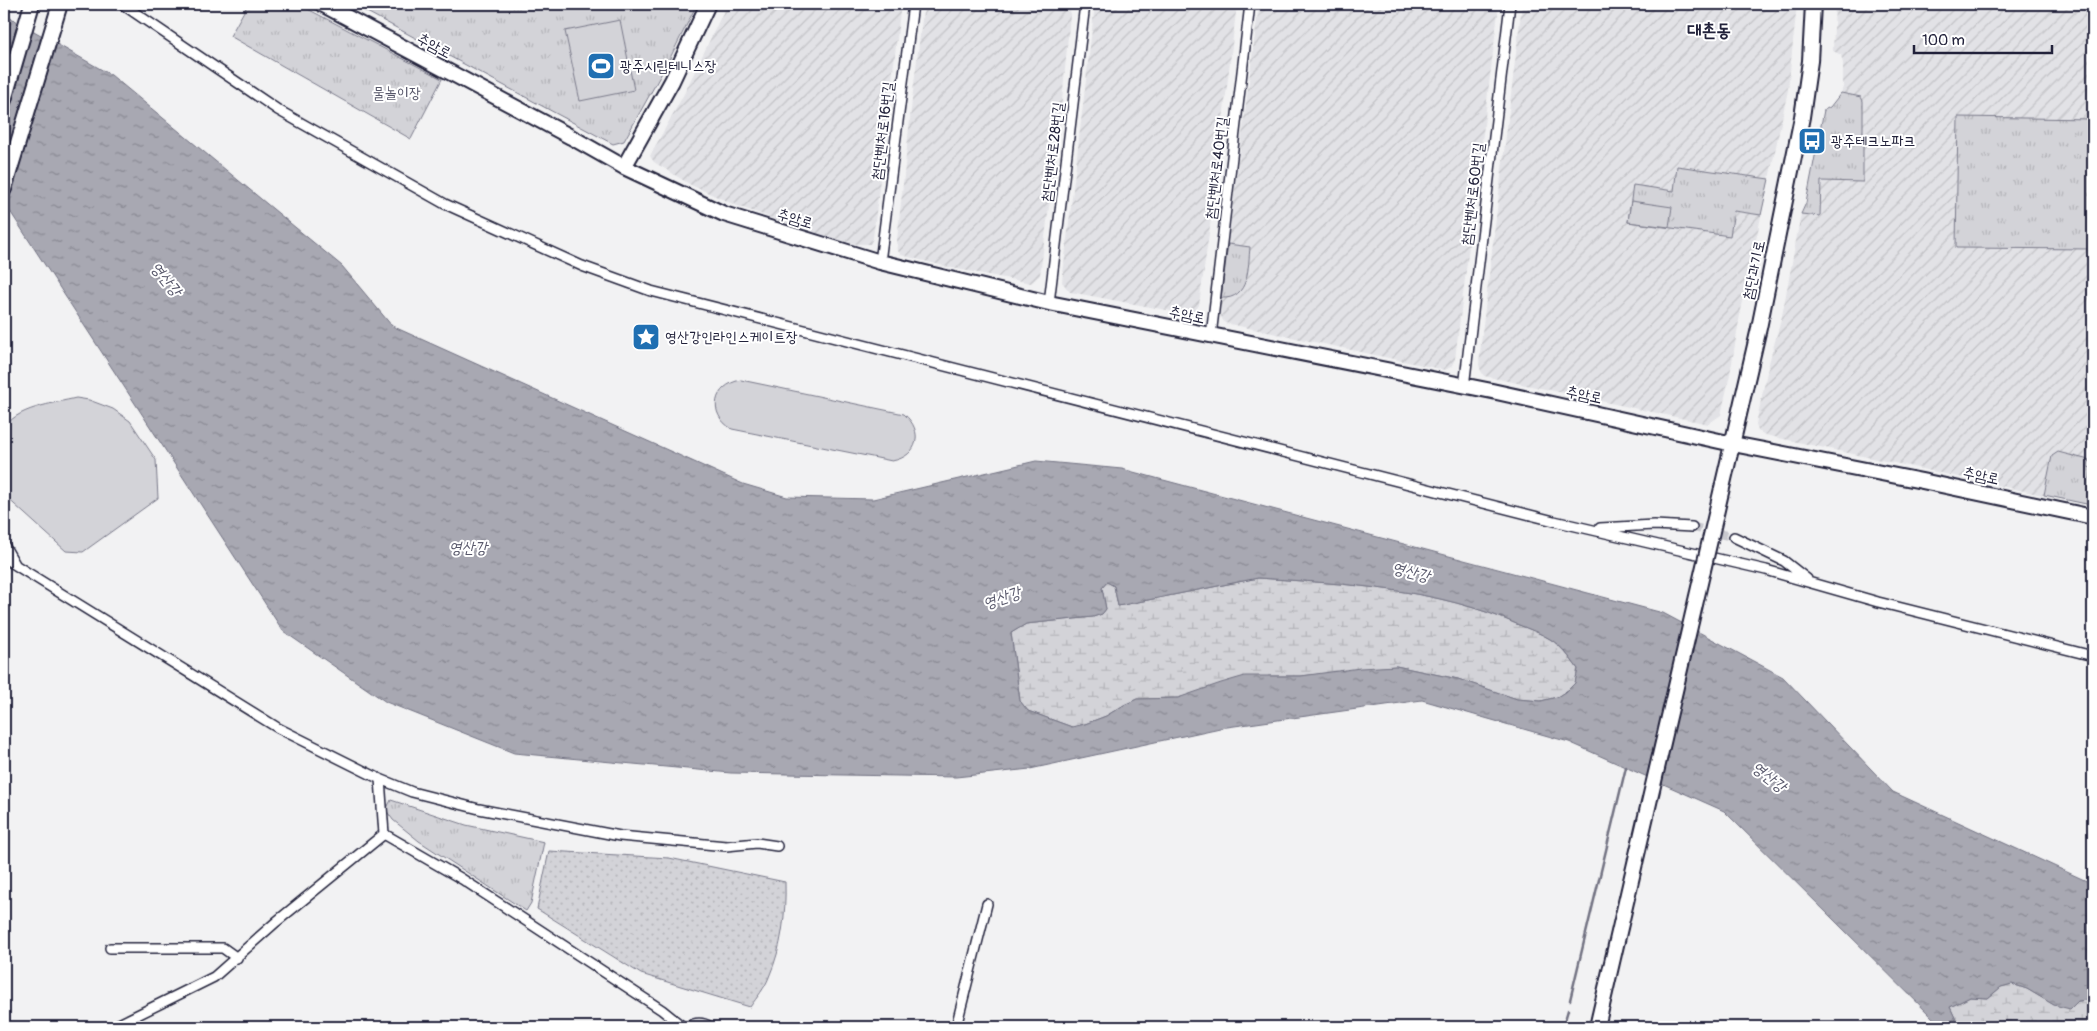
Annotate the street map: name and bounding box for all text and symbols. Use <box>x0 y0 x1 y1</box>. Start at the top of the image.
district label: 대촌동 <box>1687 19 1731 42</box>
scale bar <box>1914 22 2052 54</box>
street label: 추암로 <box>414 29 454 63</box>
text: 100 m <box>1922 31 1965 50</box>
sports icon: 광주시립테니스장 <box>586 51 616 81</box>
place label: 광주시립테니스장 <box>620 57 717 76</box>
street label: 첨단벤처로16번길 <box>868 81 898 181</box>
park label: 물놀이장 <box>373 84 421 103</box>
street label: 첨단벤처로28번길 <box>1037 101 1069 203</box>
street label: 첨단벤처로40번길 <box>1201 116 1233 220</box>
bus stop icon: 광주테크노파크 <box>1797 126 1827 156</box>
place label: 광주테크노파크 <box>1831 132 1916 151</box>
street label: 첨단벤처로60번길 <box>1457 141 1489 247</box>
street label: 추암로 <box>775 205 815 233</box>
street label: 첨단과기로 <box>1738 239 1770 301</box>
water label: 영산강 <box>146 258 187 302</box>
street label: 추암로 <box>1167 302 1207 328</box>
place icon: 영산강인라인스케이트장 <box>631 322 661 352</box>
place label: 영산강인라인스케이트장 <box>665 328 798 347</box>
street label: 추암로 <box>1564 382 1604 408</box>
street label: 추암로 <box>1961 463 2001 489</box>
water label: 영산강 <box>449 538 489 558</box>
water label: 영산강 <box>1390 558 1434 587</box>
water label: 영산강 <box>980 582 1026 614</box>
water label: 영산강 <box>1748 757 1792 798</box>

